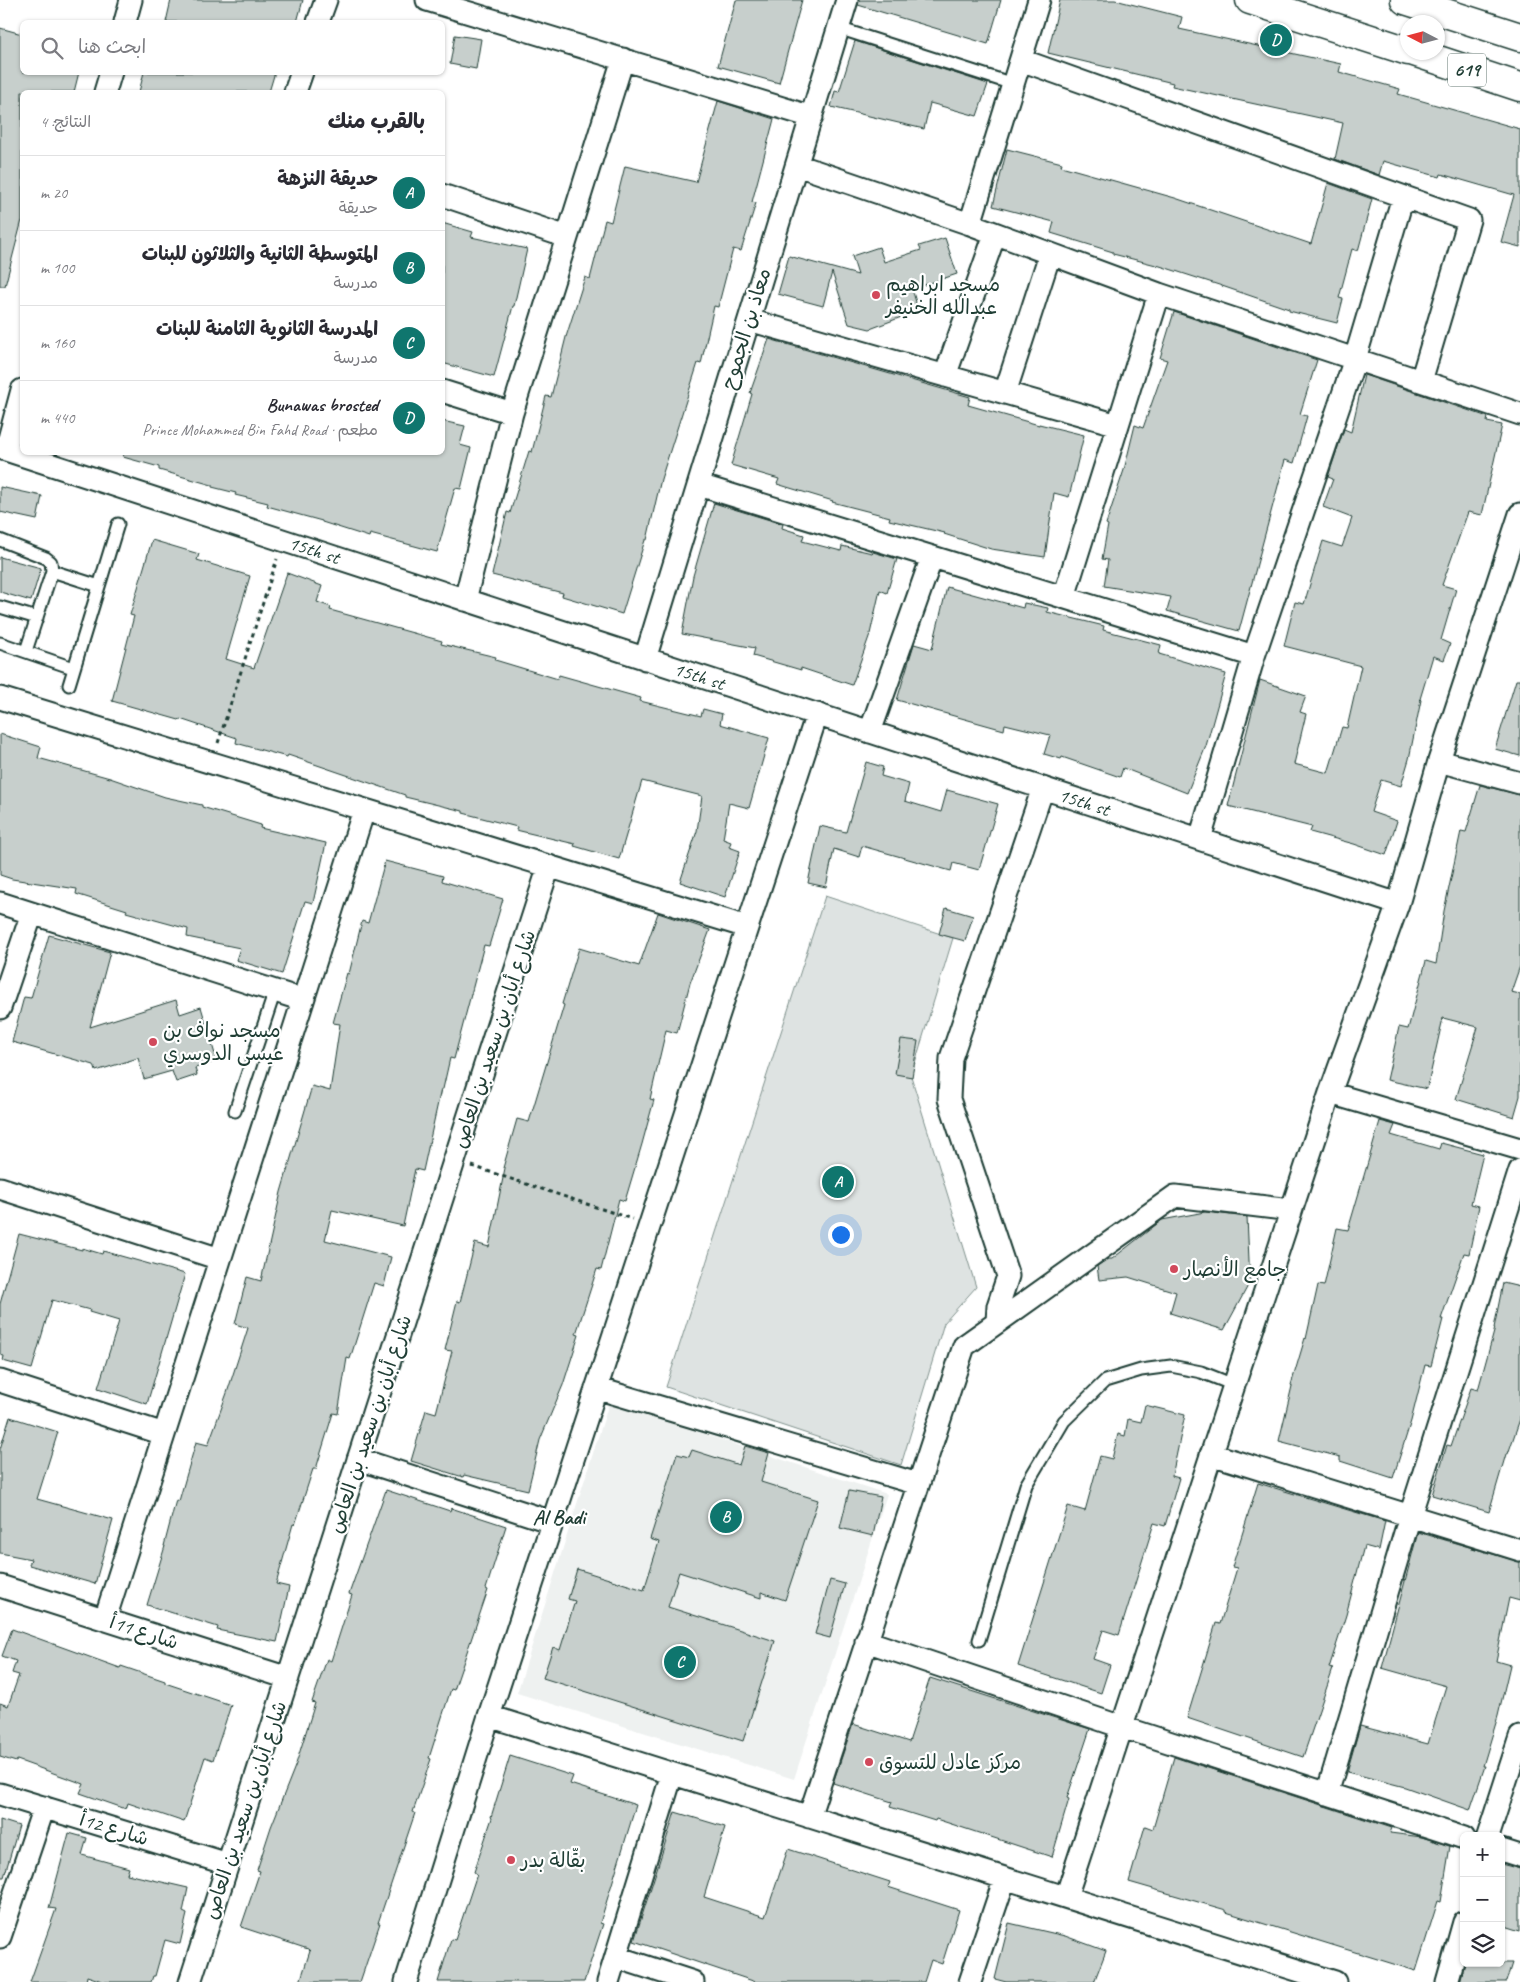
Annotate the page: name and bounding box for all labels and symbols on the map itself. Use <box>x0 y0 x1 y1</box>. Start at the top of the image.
north arrow <box>1400 15 1445 60</box>
pin: D <box>1260 21 1292 59</box>
road number: 619 <box>1448 54 1486 86</box>
street label: معاذ بن الجموح <box>716 265 776 393</box>
place label: مسجد ابراهيم عبدالله الخنيفر <box>884 272 1000 320</box>
marker: مسجد ابراهيم عبدالله الخنيفر <box>870 289 882 301</box>
street label: 15th st <box>285 530 345 571</box>
street label: 15th st <box>670 656 730 697</box>
street label: 15th st <box>1055 782 1115 823</box>
street label: شارع أبان بن سعيد بن العاص <box>447 927 542 1152</box>
place label: مسجد نواف بن عيسى الدوسري <box>163 1018 284 1068</box>
marker: مسجد نواف بن عيسى الدوسري <box>147 1036 159 1048</box>
pin: A <box>822 1163 854 1201</box>
your location <box>828 1222 854 1248</box>
place label: جامع الأنصار <box>1182 1256 1286 1284</box>
marker: جامع الأنصار <box>1168 1263 1180 1275</box>
street label: شارع أبان بن سعيد بن العاص <box>323 1312 418 1537</box>
pin: B <box>710 1498 742 1536</box>
district label: Al Badi <box>533 1504 588 1530</box>
street label: شارع 11أ <box>106 1609 182 1656</box>
pin: C <box>664 1643 696 1681</box>
street label: شارع أبان بن سعيد بن العاص <box>198 1698 293 1923</box>
place label: مركز عادل للتسوق <box>879 1750 1021 1776</box>
marker: مركز عادل للتسوق <box>863 1756 875 1768</box>
street label: شارع 12أ <box>76 1807 152 1852</box>
place label: بقّالة بدر <box>519 1847 586 1873</box>
marker: بقّالة بدر <box>505 1854 517 1866</box>

